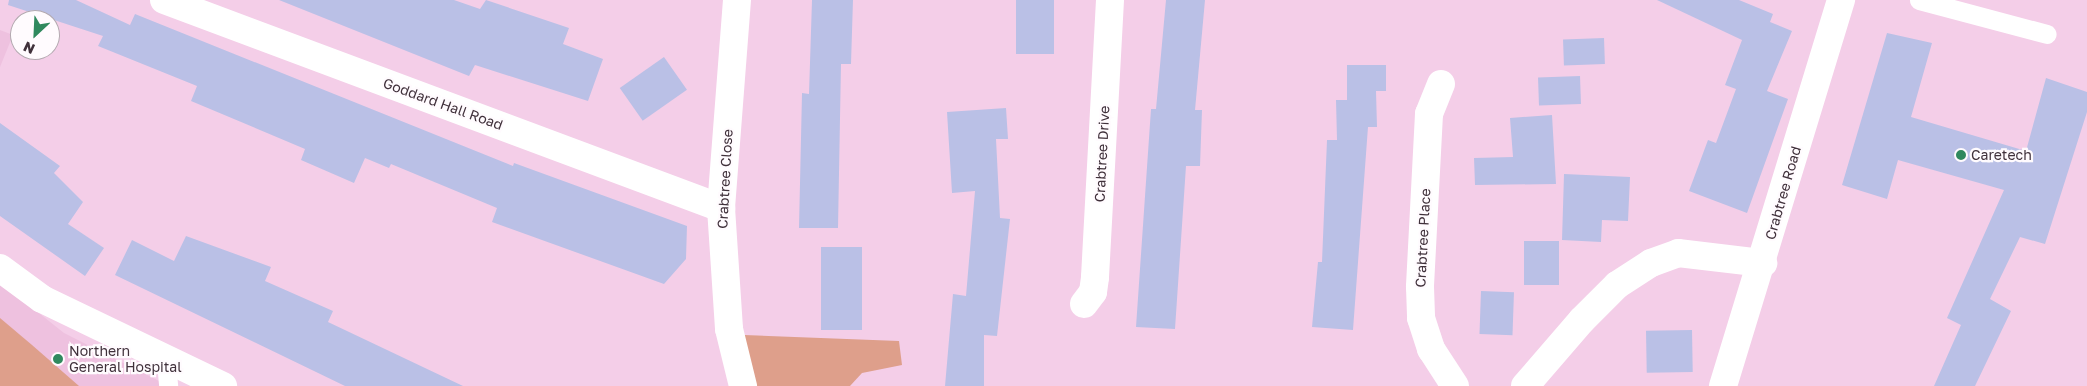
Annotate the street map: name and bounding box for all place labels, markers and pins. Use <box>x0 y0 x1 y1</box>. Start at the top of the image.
place label: Caretech <box>1971 147 2032 163</box>
marker: Caretech <box>1955 149 1967 161</box>
place label: Northern General Hospital <box>69 343 182 376</box>
marker: Northern General Hospital <box>51 352 65 366</box>

